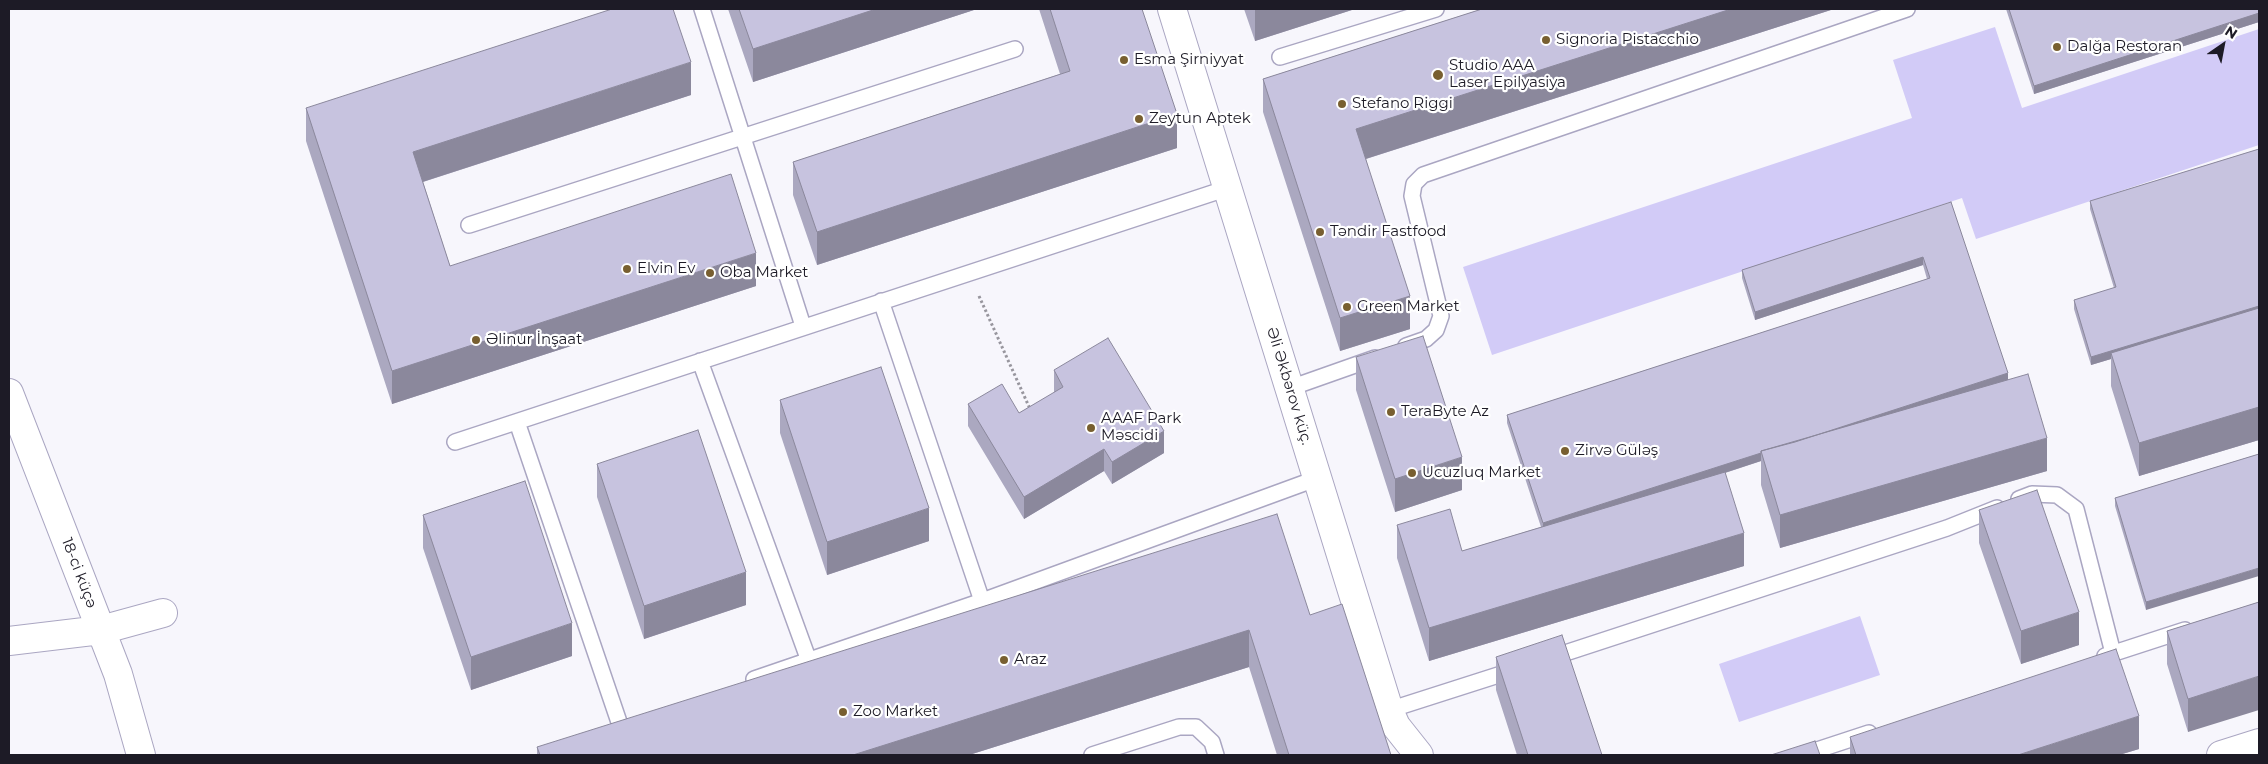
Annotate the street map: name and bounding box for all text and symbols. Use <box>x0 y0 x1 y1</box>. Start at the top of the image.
north arrow <box>2198 20 2248 70</box>
text: N <box>2222 22 2241 43</box>
place label: Signoria Pistacchio <box>1556 31 1699 49</box>
marker: Signoria Pistacchio <box>1540 34 1552 46</box>
place label: Dalğa Restoran <box>2067 38 2182 56</box>
marker: Dalğa Restoran <box>2051 41 2063 53</box>
place label: Esma Şirniyyat <box>1134 51 1244 69</box>
marker: Esma Şirniyyat <box>1118 54 1130 66</box>
place label: Studio AAA Laser Epilyasiya <box>1449 57 1566 92</box>
marker: Studio AAA Laser Epilyasiya <box>1431 68 1445 82</box>
place label: Stefano Riggi <box>1352 95 1453 113</box>
marker: Stefano Riggi <box>1336 98 1348 110</box>
place label: Zeytun Aptek <box>1149 110 1251 128</box>
marker: Zeytun Aptek <box>1133 113 1145 125</box>
place label: Təndir Fastfood <box>1330 223 1447 241</box>
marker: Təndir Fastfood <box>1314 226 1326 238</box>
place label: Elvin Ev <box>637 260 695 278</box>
marker: Elvin Ev <box>621 263 633 275</box>
place label: Oba Market <box>720 264 808 282</box>
marker: Oba Market <box>704 267 716 279</box>
place label: Green Market <box>1357 298 1459 316</box>
marker: Green Market <box>1341 301 1353 313</box>
street label: Əli Əkbərov küç. <box>1262 325 1316 447</box>
place label: Əlinur İnşaat <box>486 331 582 349</box>
marker: Əlinur İnşaat <box>470 334 482 346</box>
place label: TeraByte Az <box>1401 403 1489 421</box>
marker: TeraByte Az <box>1385 406 1397 418</box>
place label: AAAF Park Məscidi <box>1101 410 1181 445</box>
marker: AAAF Park Məscidi <box>1085 422 1097 434</box>
place label: Zirvə Güləş <box>1575 442 1658 460</box>
marker: Zirvə Güləş <box>1559 445 1571 457</box>
place label: Ucuzluq Market <box>1422 464 1541 482</box>
marker: Ucuzluq Market <box>1406 467 1418 479</box>
street label: 18-ci küçə <box>57 535 101 611</box>
place label: Araz <box>1014 651 1047 669</box>
marker: Araz <box>998 654 1010 666</box>
place label: Zoo Market <box>853 703 938 721</box>
marker: Zoo Market <box>837 706 849 718</box>

